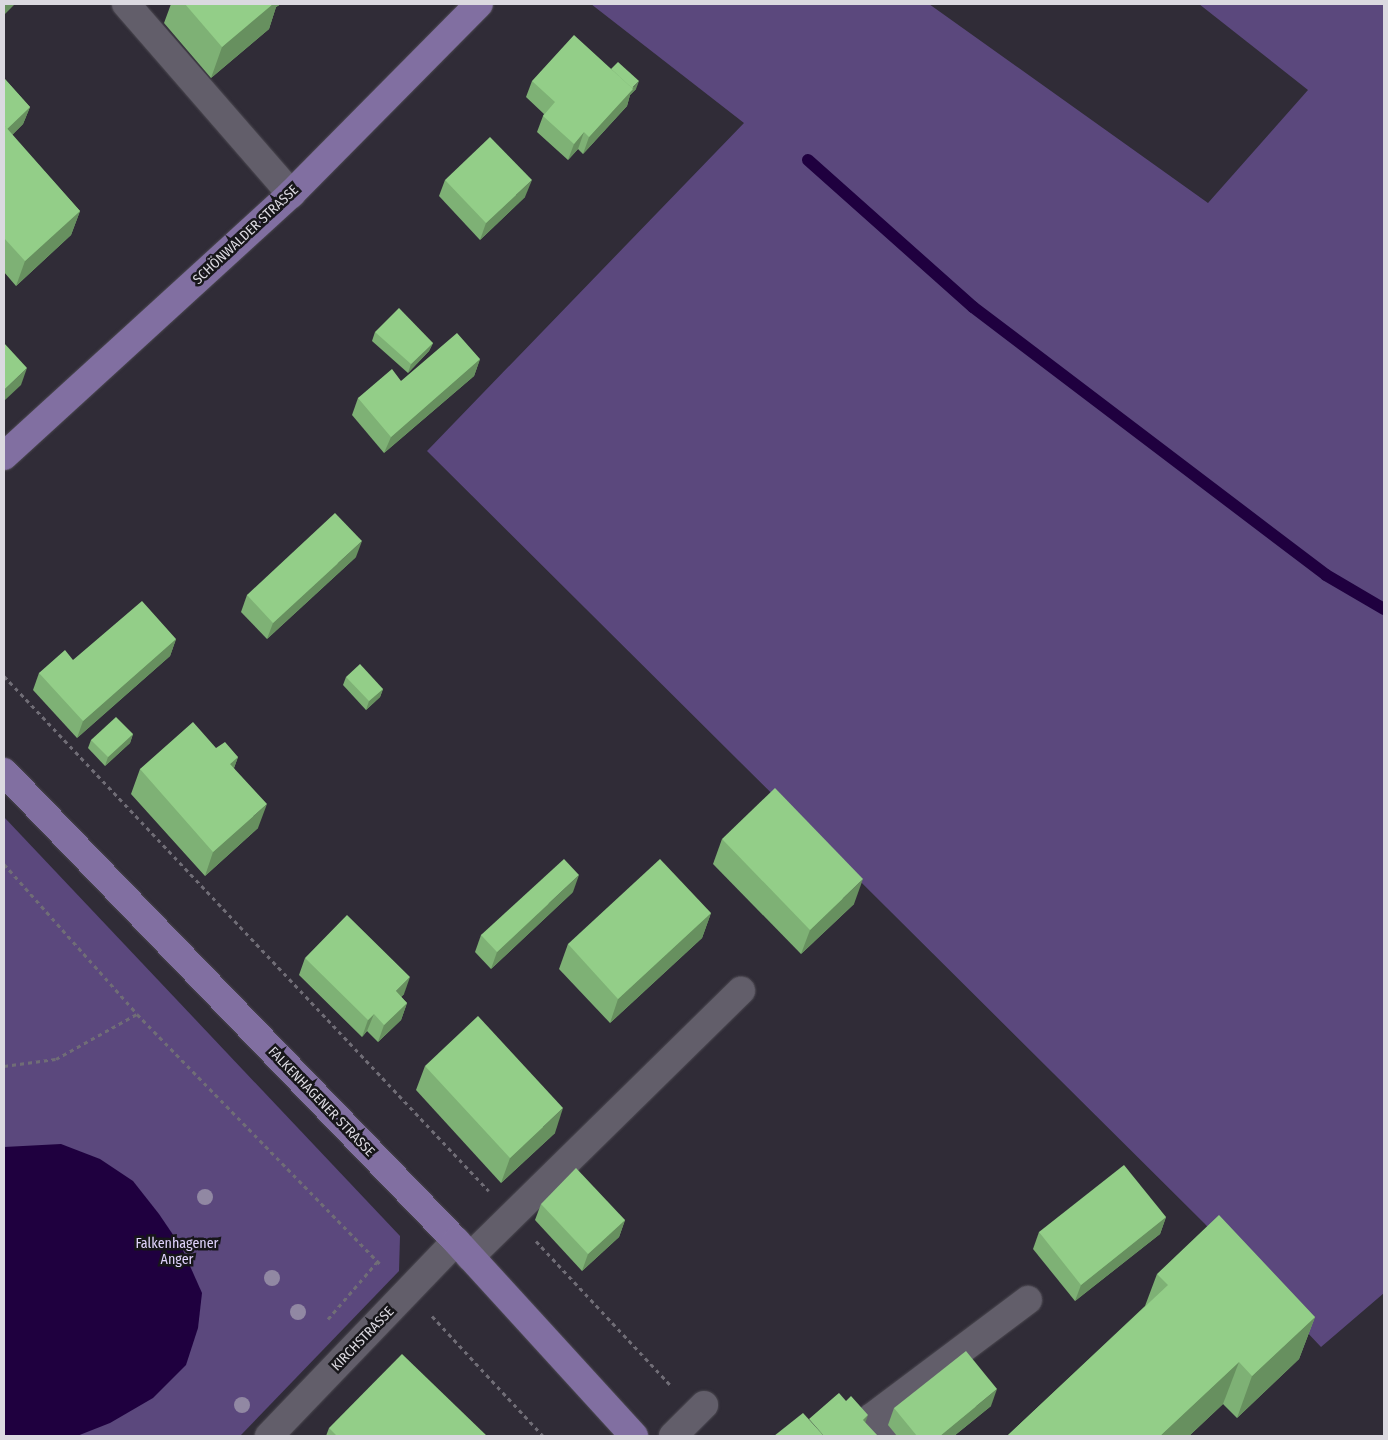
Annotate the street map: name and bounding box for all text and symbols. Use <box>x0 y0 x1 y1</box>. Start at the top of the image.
street label: SCHÖNWALDER STRASSE <box>190 182 302 288</box>
street label: FALKENHAGENER STRASSE <box>264 1044 378 1160</box>
park label: Falkenhagener Anger <box>136 1236 218 1268</box>
street label: KIRCHSTRASSE <box>328 1303 398 1375</box>

